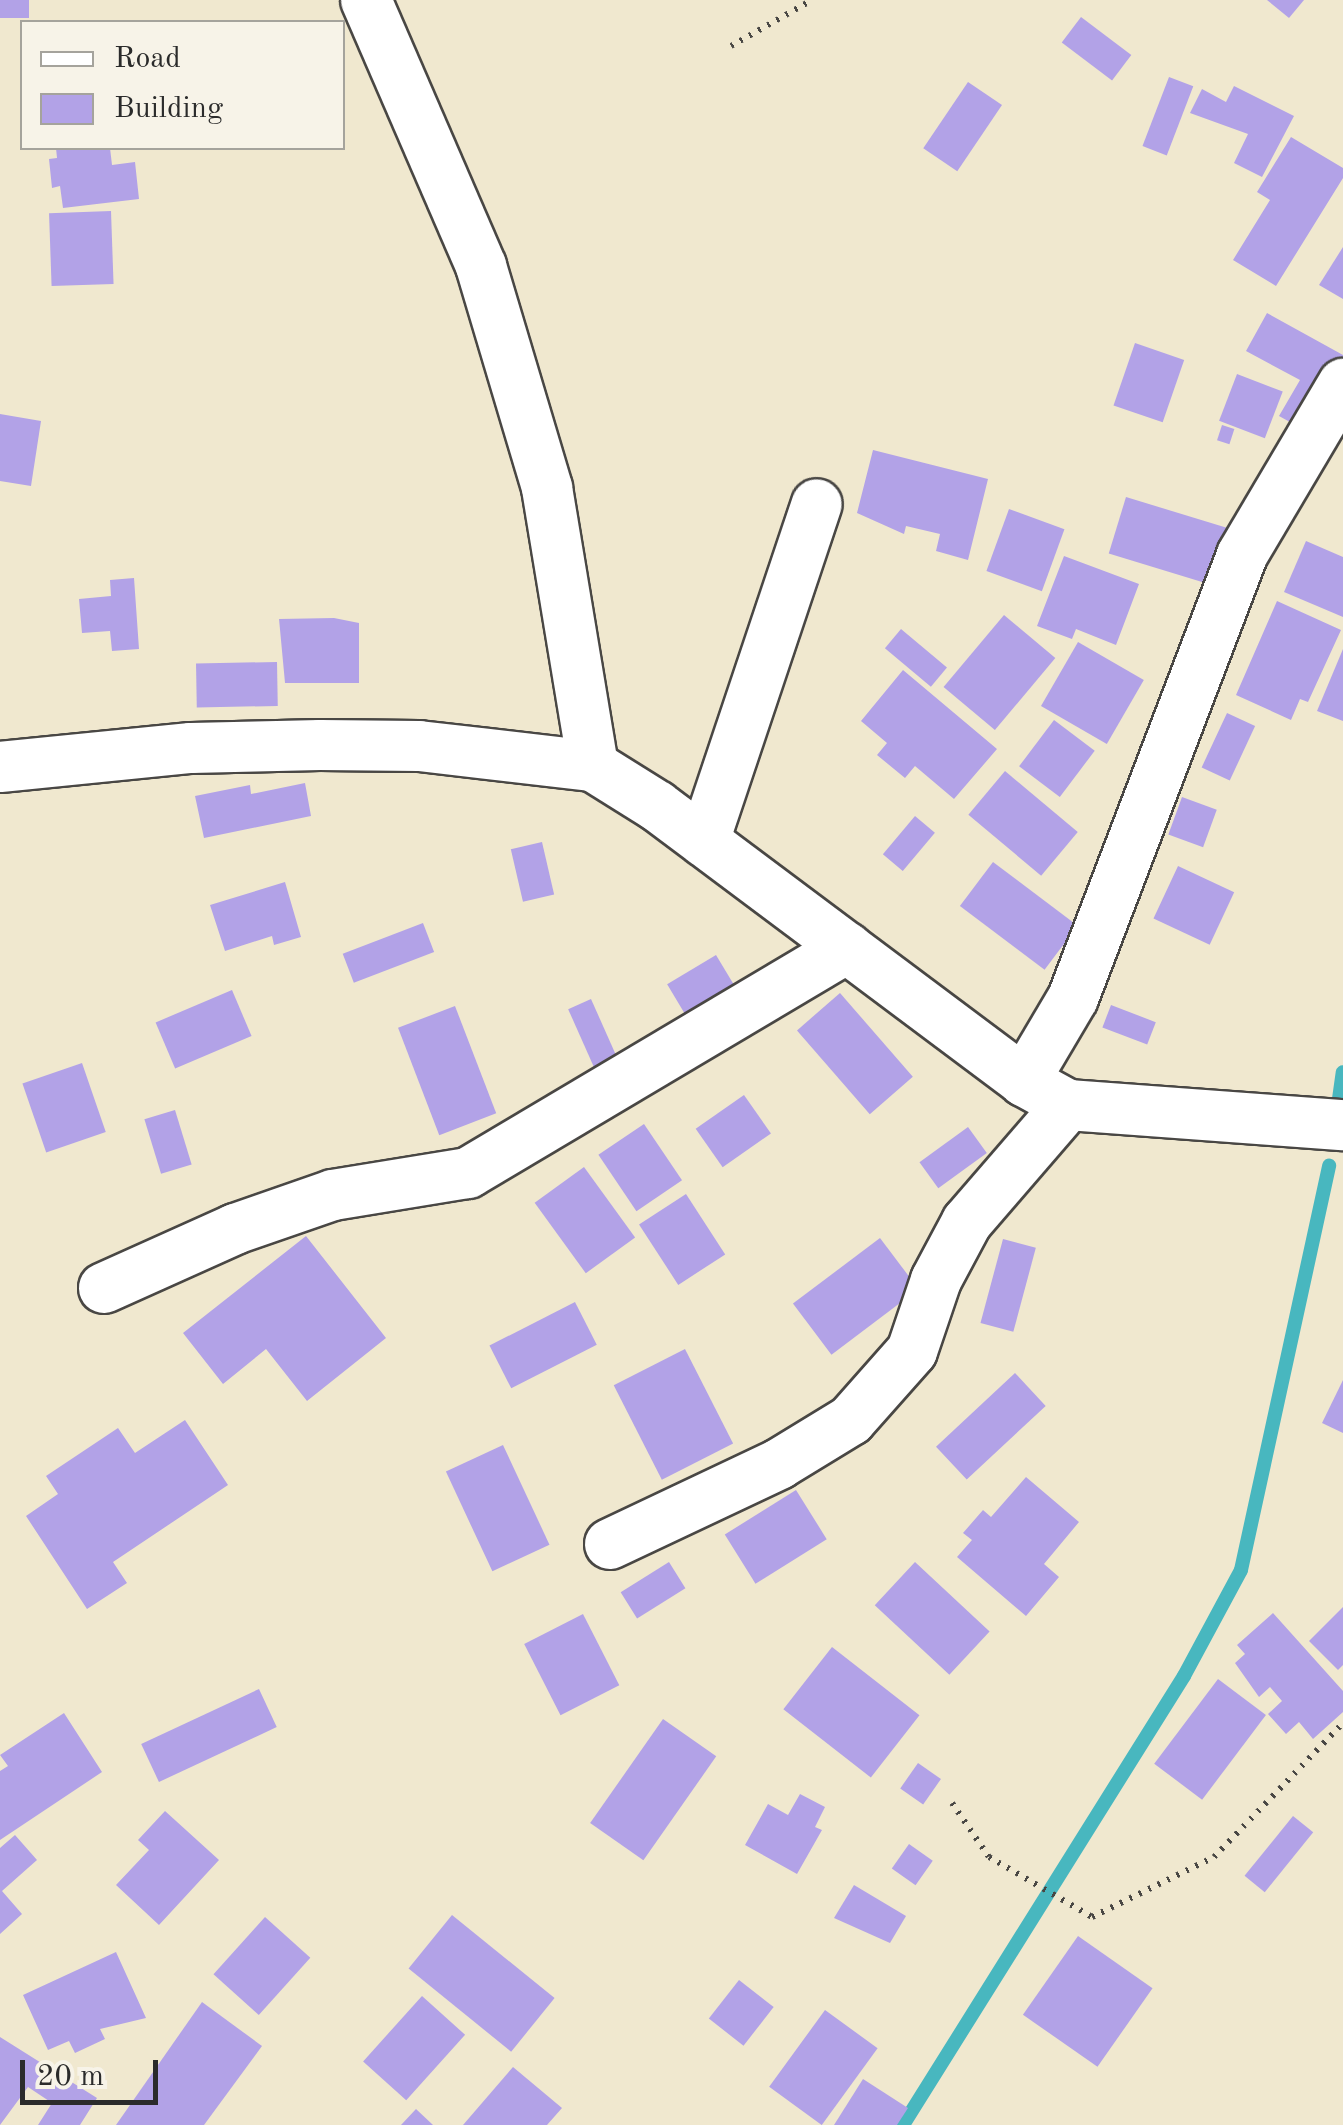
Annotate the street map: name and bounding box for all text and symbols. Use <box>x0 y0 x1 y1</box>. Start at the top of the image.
legend <box>20 20 345 150</box>
text: Road <box>114 44 181 74</box>
text: Building <box>114 94 223 124</box>
scale bar <box>25 2040 162 2102</box>
text: 20 m <box>37 2062 104 2092</box>

